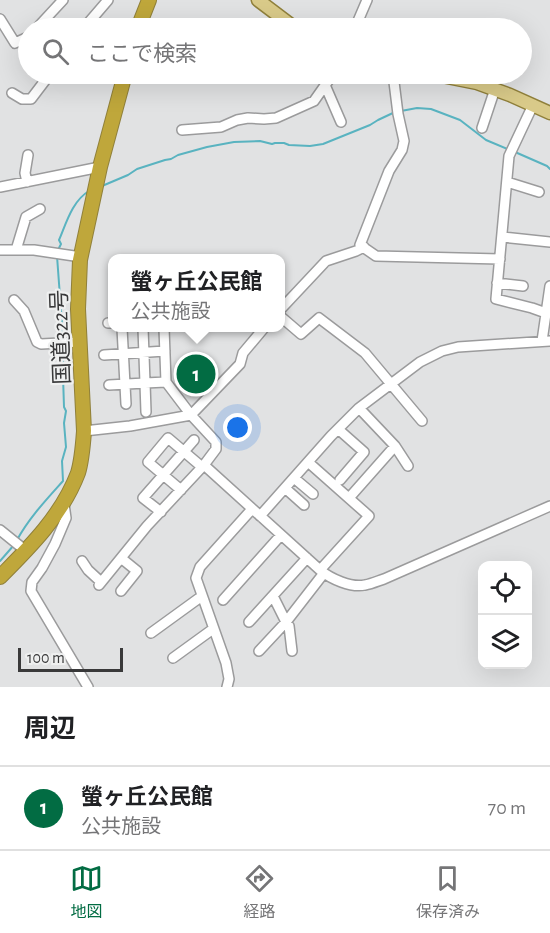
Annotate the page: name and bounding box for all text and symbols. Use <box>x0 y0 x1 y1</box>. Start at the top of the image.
search box <box>18 18 532 84</box>
icon: search <box>39 35 72 68</box>
text: ここで検索 <box>87 43 197 65</box>
popup <box>108 254 285 332</box>
text: 螢ヶ丘公民館 <box>130 271 263 293</box>
street label: 国道322号 <box>47 289 74 385</box>
text: 公共施設 <box>130 302 210 322</box>
pin: 1 <box>176 352 216 397</box>
your location <box>223 413 252 442</box>
map controls <box>478 561 532 669</box>
button: locate <box>478 561 532 615</box>
button: layers <box>478 615 532 669</box>
scale bar <box>18 645 123 672</box>
text: 100 m <box>27 650 65 666</box>
text: 周辺 <box>24 716 76 742</box>
text: 螢ヶ丘公民館 <box>81 786 213 808</box>
text: 1 <box>40 798 47 818</box>
text: 70 m <box>488 798 526 818</box>
text: 公共施設 <box>81 817 161 837</box>
tab: 地図 <box>70 862 103 922</box>
tab: 経路 <box>243 862 276 922</box>
tab: 保存済み <box>416 862 480 922</box>

